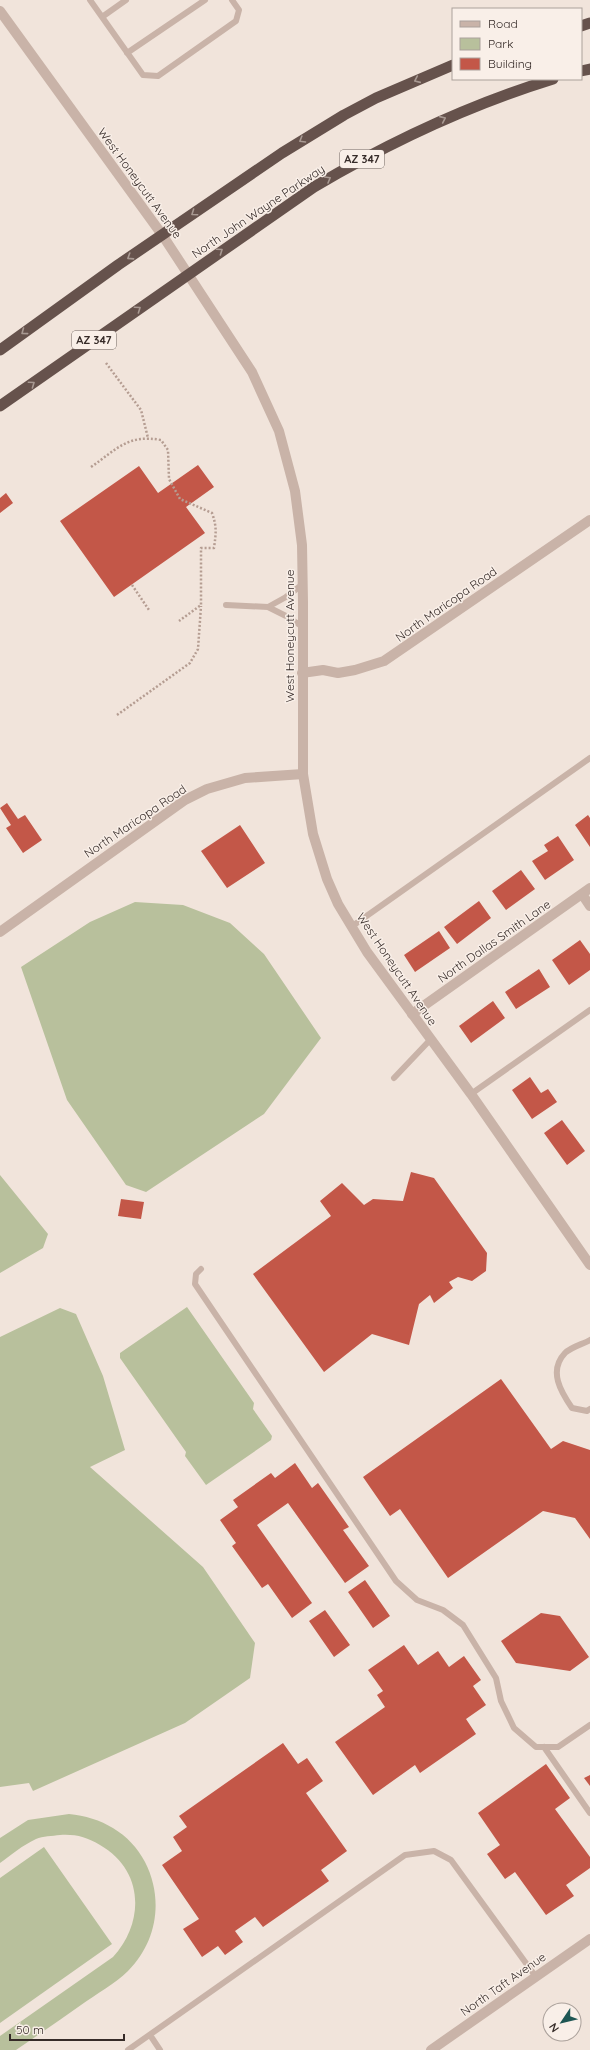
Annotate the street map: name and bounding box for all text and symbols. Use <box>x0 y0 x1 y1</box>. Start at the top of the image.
legend <box>452 8 582 80</box>
text: Road <box>488 16 518 31</box>
text: Park <box>488 36 513 51</box>
text: Building <box>488 56 532 71</box>
one-way arrow <box>414 76 421 84</box>
one-way arrow <box>440 116 447 124</box>
street label: West Honeycutt Avenue <box>95 125 185 241</box>
one-way arrow <box>299 136 306 143</box>
road number: AZ 347 <box>340 150 384 168</box>
street label: North John Wayne Parkway <box>189 161 327 261</box>
one-way arrow <box>324 176 331 183</box>
one-way arrow <box>191 208 198 216</box>
one-way arrow <box>216 248 223 256</box>
one-way arrow <box>127 252 134 260</box>
one-way arrow <box>134 307 141 314</box>
one-way arrow <box>22 328 29 335</box>
road number: AZ 347 <box>72 331 116 349</box>
one-way arrow <box>28 381 35 389</box>
street label: North Maricopa Road <box>392 563 500 645</box>
street label: West Honeycutt Avenue <box>282 569 297 702</box>
street label: North Maricopa Road <box>81 781 189 861</box>
street label: North Dallas Smith Lane <box>435 896 553 986</box>
street label: West Honeycutt Avenue <box>354 910 441 1028</box>
street label: North Taft Avenue <box>457 1949 549 2019</box>
north arrow <box>542 2002 582 2042</box>
scale bar <box>10 2016 124 2042</box>
text: N <box>546 2020 562 2035</box>
text: 50 m <box>16 2022 44 2037</box>

